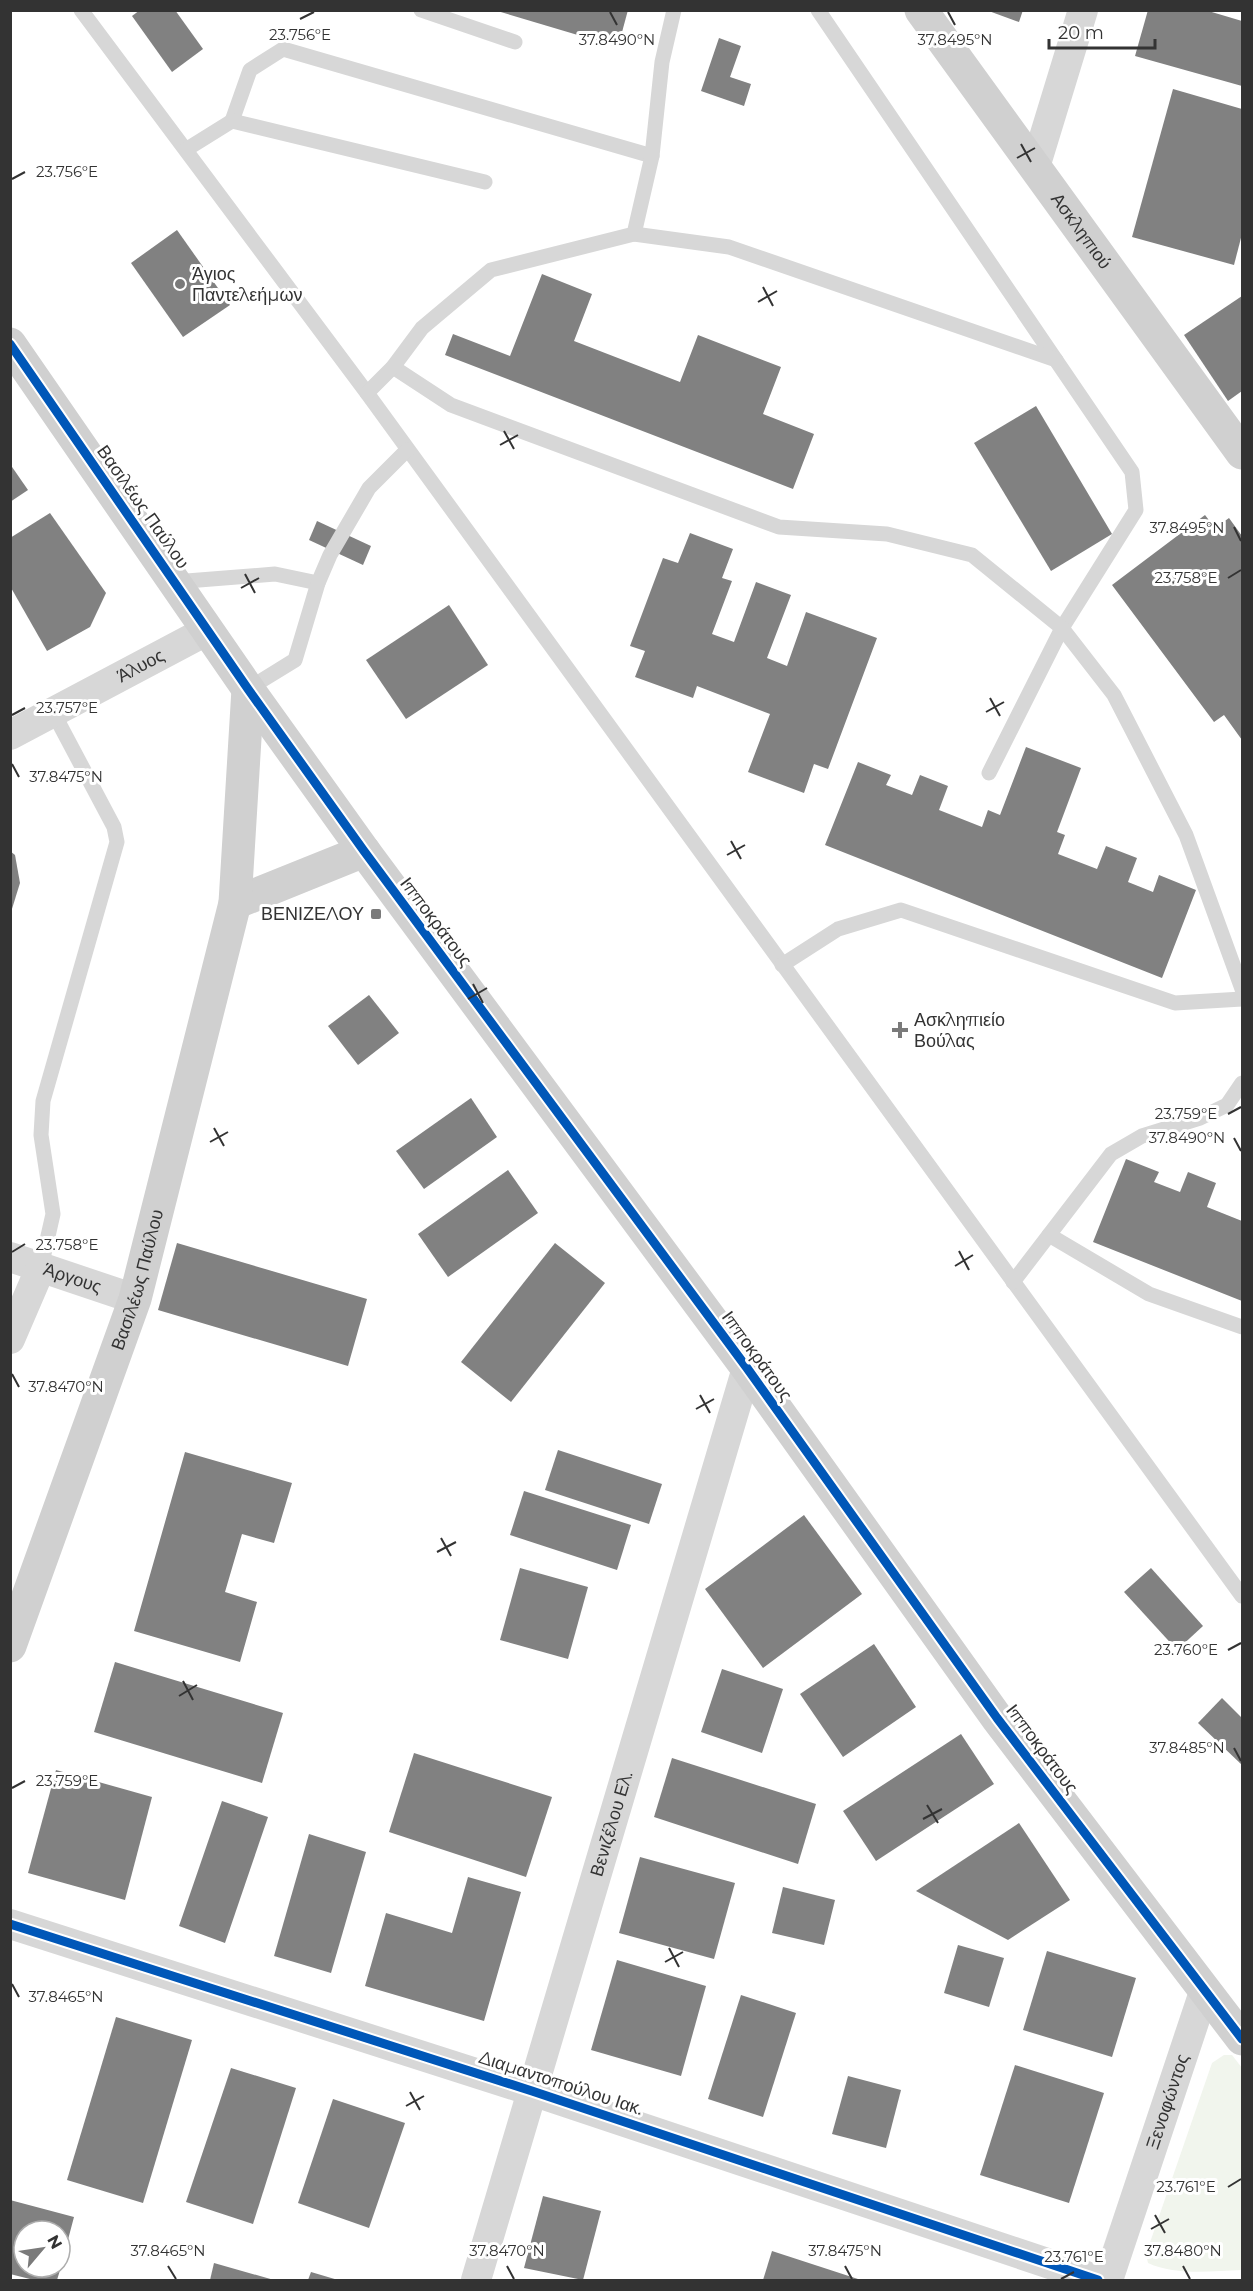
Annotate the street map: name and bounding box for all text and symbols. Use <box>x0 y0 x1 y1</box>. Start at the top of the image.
scale bar <box>1049 12 1156 50</box>
text: 20 m <box>1058 22 1104 44</box>
text: 23.756°E <box>269 25 331 44</box>
text: 37.8490°N <box>579 30 655 49</box>
text: 37.8495°N <box>918 30 992 49</box>
text: 23.756°E <box>36 162 98 181</box>
street label: Ασκληπιού <box>1046 189 1116 273</box>
place label: Άγιος Παντελεήμων <box>192 263 303 306</box>
marker: Άγιος Παντελεήμων <box>173 277 187 291</box>
street label: Βασιλέως Παύλου <box>92 441 194 573</box>
text: 37.8495°N <box>1150 518 1224 537</box>
text: 23.758°E <box>1155 568 1217 587</box>
street label: Άλυος <box>113 644 168 687</box>
text: 23.757°E <box>36 698 98 717</box>
text: 37.8475°N <box>29 767 103 786</box>
street label: Ιπποκράτους <box>395 873 477 971</box>
place label: ΒΕΝΙΖΕΛΟΥ <box>261 903 364 925</box>
marker: ΒΕΝΙΖΕΛΟΥ <box>369 907 383 921</box>
place label: Ασκληπιείο Βούλας <box>914 1009 1005 1052</box>
marker: Ασκληπιείο Βούλας <box>891 1021 909 1039</box>
text: 23.759°E <box>1155 1104 1217 1123</box>
text: 37.8490°N <box>1149 1128 1225 1147</box>
street label: Βασιλέως Παύλου <box>106 1207 168 1353</box>
text: 23.758°E <box>36 1235 98 1254</box>
street label: Άργους <box>41 1258 105 1298</box>
street label: Ιπποκράτους <box>717 1307 797 1406</box>
text: 37.8470°N <box>28 1377 104 1396</box>
text: 23.760°E <box>1154 1640 1218 1659</box>
street label: Ιπποκράτους <box>1001 1700 1083 1798</box>
text: 37.8485°N <box>1149 1738 1225 1757</box>
street label: Βενιζέλου Ελ. <box>586 1768 638 1879</box>
text: 23.759°E <box>36 1771 98 1790</box>
text: 37.8465°N <box>28 1987 104 2006</box>
street label: Διαμαντοπούλου Ιακ. <box>476 2046 646 2120</box>
street label: Ξενοφώντος <box>1141 2051 1194 2152</box>
text: 23.761°E <box>1156 2177 1216 2196</box>
north arrow <box>12 2219 72 2279</box>
text: N <box>43 2232 66 2252</box>
text: 37.8465°N <box>130 2241 206 2260</box>
text: 37.8470°N <box>469 2241 545 2260</box>
text: 37.8475°N <box>808 2241 882 2260</box>
text: 37.8480°N <box>1144 2241 1222 2260</box>
text: 23.761°E <box>1044 2247 1104 2266</box>

